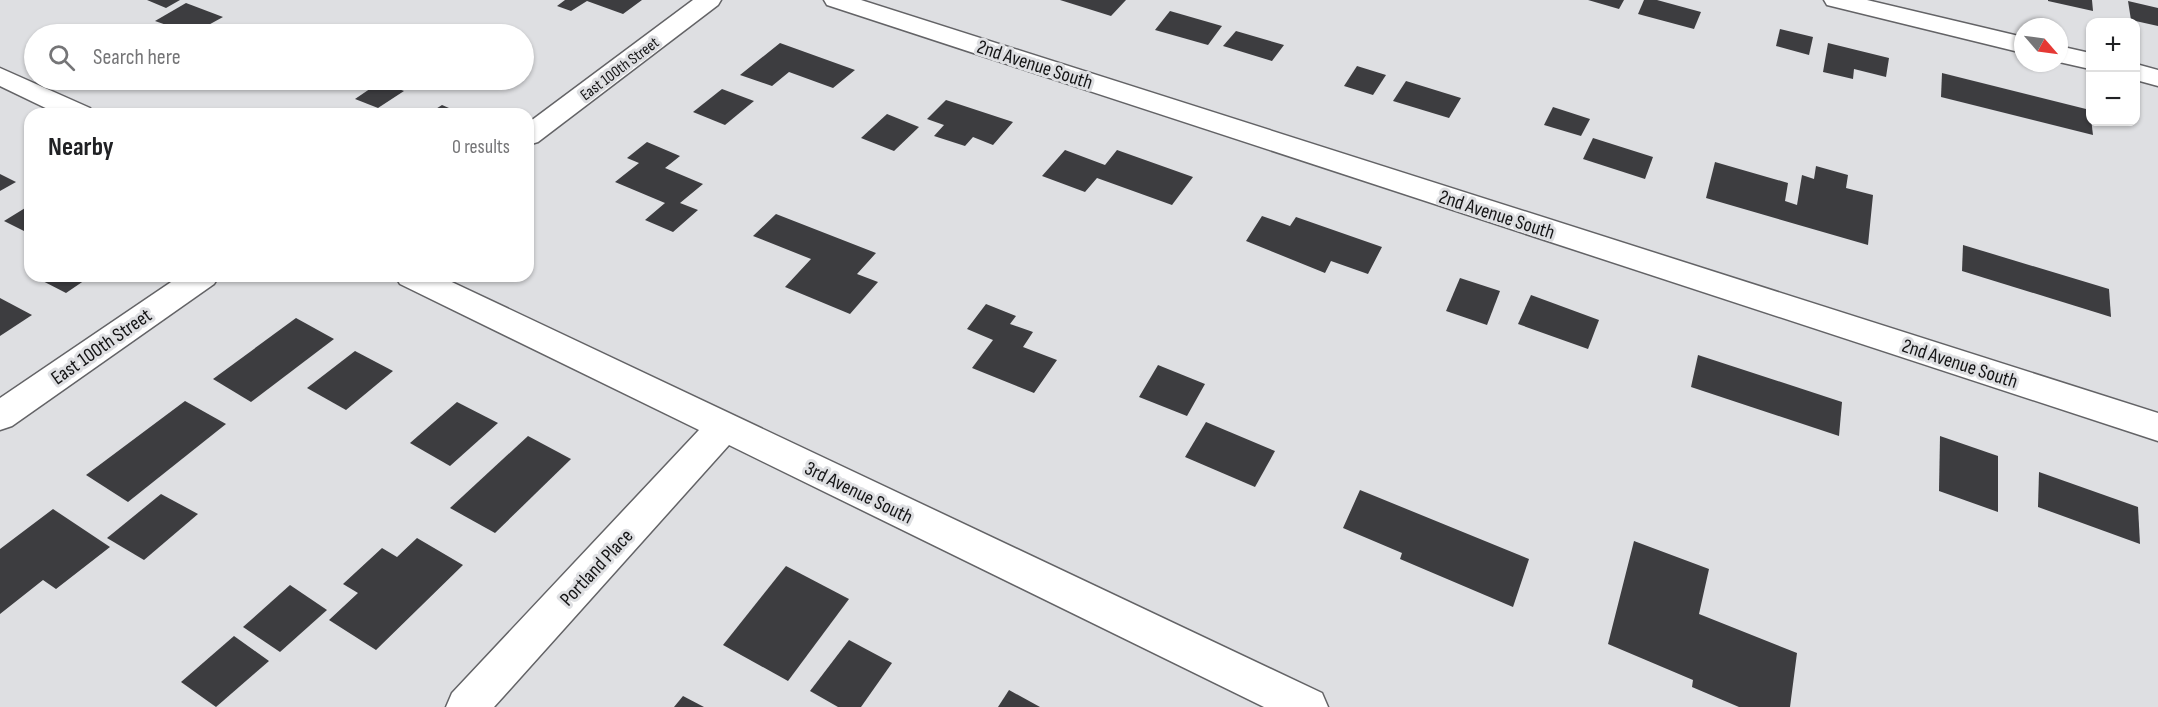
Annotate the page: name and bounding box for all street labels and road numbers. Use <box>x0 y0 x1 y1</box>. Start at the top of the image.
street label: East 100th Street <box>577 33 663 105</box>
street label: 2nd Avenue South <box>974 35 1096 95</box>
street label: 2nd Avenue South <box>1436 185 1558 245</box>
street label: East 100th Street <box>47 303 156 390</box>
street label: 2nd Avenue South <box>1899 334 2021 394</box>
street label: 3rd Avenue South <box>801 456 917 529</box>
street label: Portland Place <box>555 524 638 611</box>

